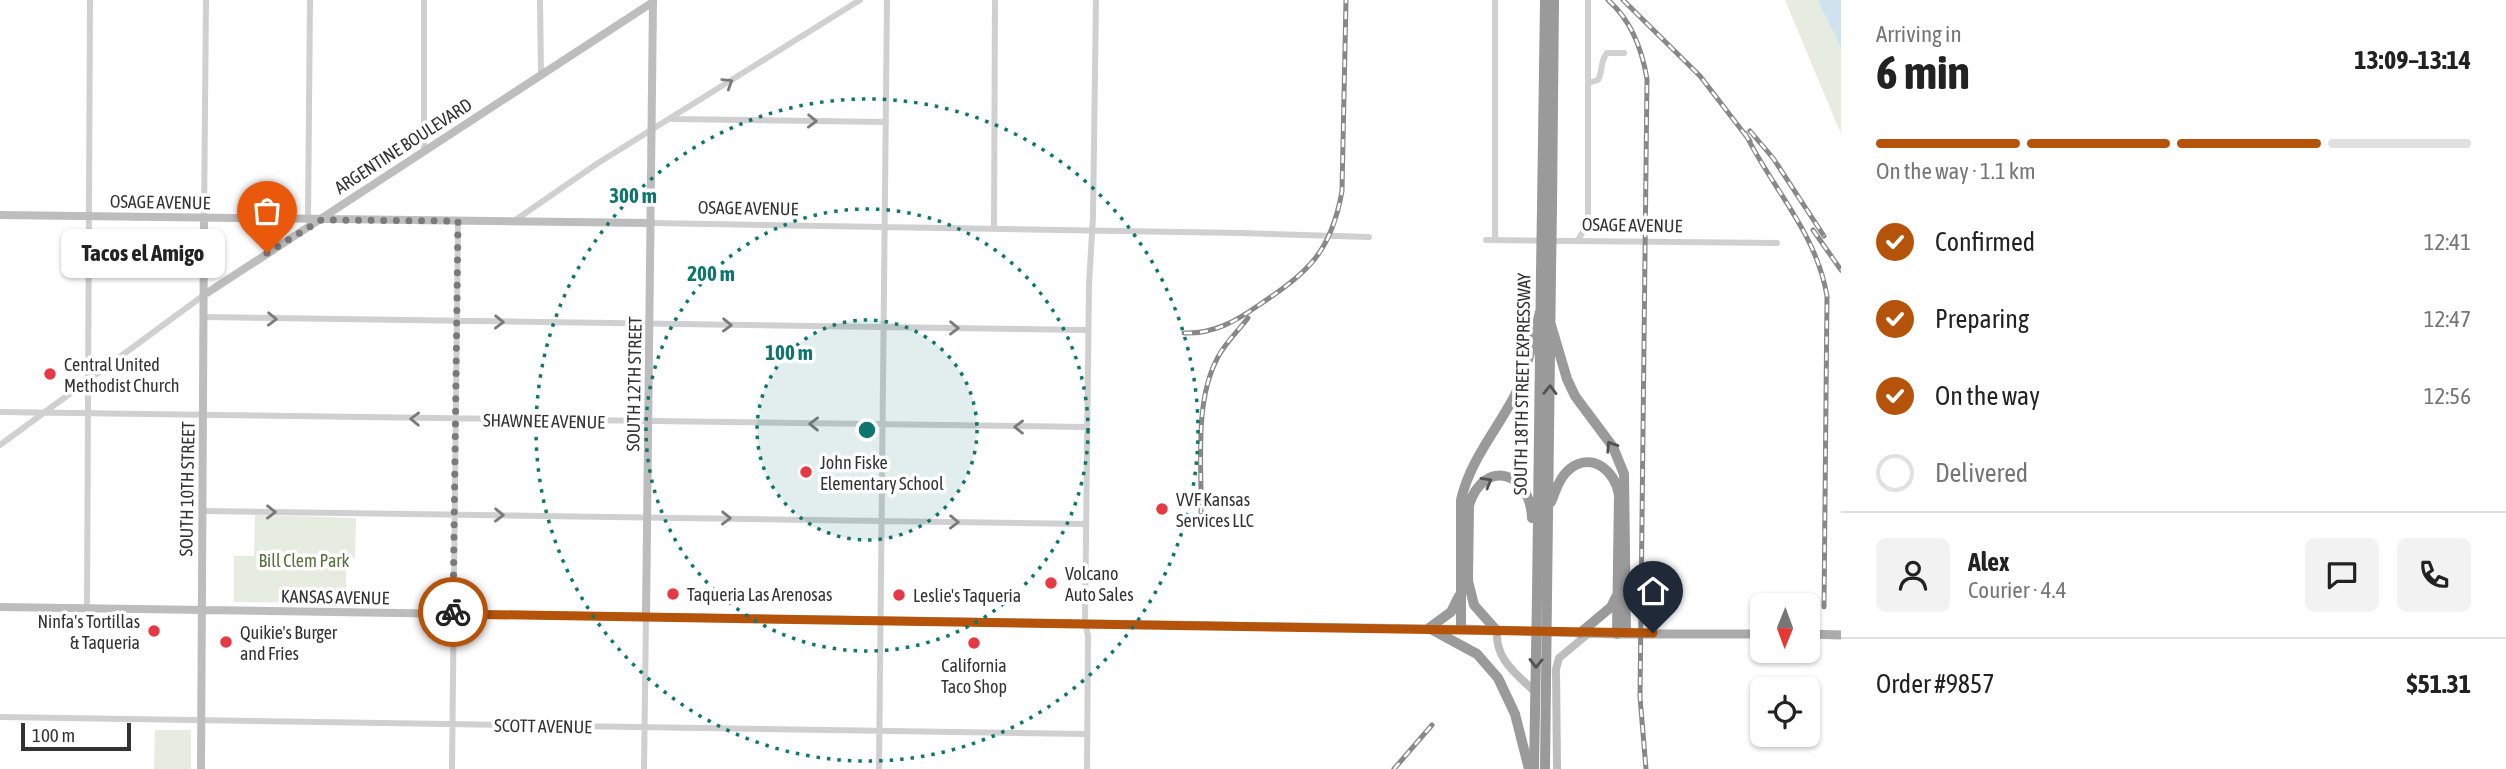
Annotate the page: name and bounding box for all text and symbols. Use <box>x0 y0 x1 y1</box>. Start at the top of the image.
text: Arriving in <box>1876 21 1962 47</box>
text: 13:09–13:14 <box>2354 45 2471 75</box>
text: 6 min <box>1876 46 1970 99</box>
one-way arrow <box>721 78 734 91</box>
street label: ARGENTINE BOULEVARD <box>330 94 476 198</box>
one-way arrow <box>807 113 818 129</box>
text: On the way · 1.1 km <box>1876 158 2036 184</box>
pin <box>237 181 297 253</box>
text: 300 m <box>609 183 657 207</box>
street label: OSAGE AVENUE <box>110 191 211 213</box>
icon: bag <box>248 192 286 230</box>
street label: OSAGE AVENUE <box>698 197 799 219</box>
street label: OSAGE AVENUE <box>1582 214 1683 236</box>
icon: check <box>1876 223 1914 261</box>
text: Confirmed <box>1935 227 2035 257</box>
callout: Tacos el Amigo <box>61 229 225 278</box>
text: 12:41 <box>2424 229 2471 255</box>
text: Tacos el Amigo <box>82 240 204 266</box>
text: 200 m <box>687 261 735 285</box>
street label: SOUTH 18TH STREET EXPRESSWAY <box>1510 273 1534 495</box>
icon: check <box>1876 300 1914 338</box>
text: Preparing <box>1935 304 2029 334</box>
text: 12:47 <box>2424 306 2471 332</box>
one-way arrow <box>267 311 278 326</box>
one-way arrow <box>495 314 505 330</box>
street label: SOUTH 12TH STREET <box>622 316 646 452</box>
one-way arrow <box>722 317 733 332</box>
one-way arrow <box>950 320 960 336</box>
text: 100 m <box>765 340 813 364</box>
place label: Central United Methodist Church <box>64 354 180 396</box>
marker: Central United Methodist Church <box>42 366 58 382</box>
icon: check <box>1876 377 1914 415</box>
text: On the way <box>1935 381 2040 411</box>
text: 12:56 <box>2424 383 2471 409</box>
one-way arrow <box>1542 385 1558 395</box>
street label: SHAWNEE AVENUE <box>483 409 605 433</box>
one-way arrow <box>409 411 420 427</box>
one-way arrow <box>808 416 819 432</box>
centre of rings <box>855 418 879 442</box>
one-way arrow <box>1013 419 1024 434</box>
street label: SOUTH 10TH STREET <box>175 421 199 557</box>
one-way arrow <box>1606 441 1619 454</box>
place label: John Fiske Elementary School <box>820 452 944 494</box>
text: Delivered <box>1935 458 2028 488</box>
marker: John Fiske Elementary School <box>798 464 814 480</box>
one-way arrow <box>1479 477 1492 490</box>
place label: VVF Kansas Services LLC <box>1176 489 1254 531</box>
marker: VVF Kansas Services LLC <box>1154 501 1170 517</box>
one-way arrow <box>266 504 277 519</box>
one-way arrow <box>494 507 505 523</box>
one-way arrow <box>721 511 732 526</box>
one-way arrow <box>949 514 960 530</box>
button: person <box>1876 538 1950 612</box>
button: chat <box>2305 538 2379 612</box>
button: phone <box>2397 538 2471 612</box>
text: Alex <box>1968 547 2009 577</box>
park label: Bill Clem Park <box>258 550 350 571</box>
pin <box>1623 561 1683 633</box>
place label: Volcano Auto Sales <box>1065 563 1134 605</box>
icon: home <box>1634 572 1672 610</box>
marker: Volcano Auto Sales <box>1043 575 1059 591</box>
courier <box>418 577 488 647</box>
text: Courier · 4.4 <box>1968 577 2067 603</box>
place label: Taqueria Las Arenosas <box>687 584 832 605</box>
place label: Leslie's Taqueria <box>913 585 1021 606</box>
street label: KANSAS AVENUE <box>281 586 390 608</box>
marker: Taqueria Las Arenosas <box>665 586 681 602</box>
marker: Leslie's Taqueria <box>891 587 907 603</box>
icon: bike <box>434 593 472 631</box>
north arrow <box>1750 593 1820 663</box>
map controls <box>1750 593 1820 747</box>
place label: Ninfa's Tortillas & Taqueria <box>37 611 140 653</box>
place label: Quikie's Burger and Fries <box>240 622 338 664</box>
marker: Ninfa's Tortillas & Taqueria <box>146 623 162 639</box>
marker: Quikie's Burger and Fries <box>218 634 234 650</box>
marker: California Taco Shop <box>966 635 982 651</box>
place label: California Taco Shop <box>941 655 1007 697</box>
one-way arrow <box>1528 658 1543 669</box>
text: Order #9857 <box>1876 669 1995 699</box>
text: $51.31 <box>2407 669 2471 699</box>
button: locate <box>1750 677 1820 747</box>
street label: SCOTT AVENUE <box>494 715 592 737</box>
scale bar <box>21 720 131 752</box>
text: 100 m <box>32 724 75 746</box>

